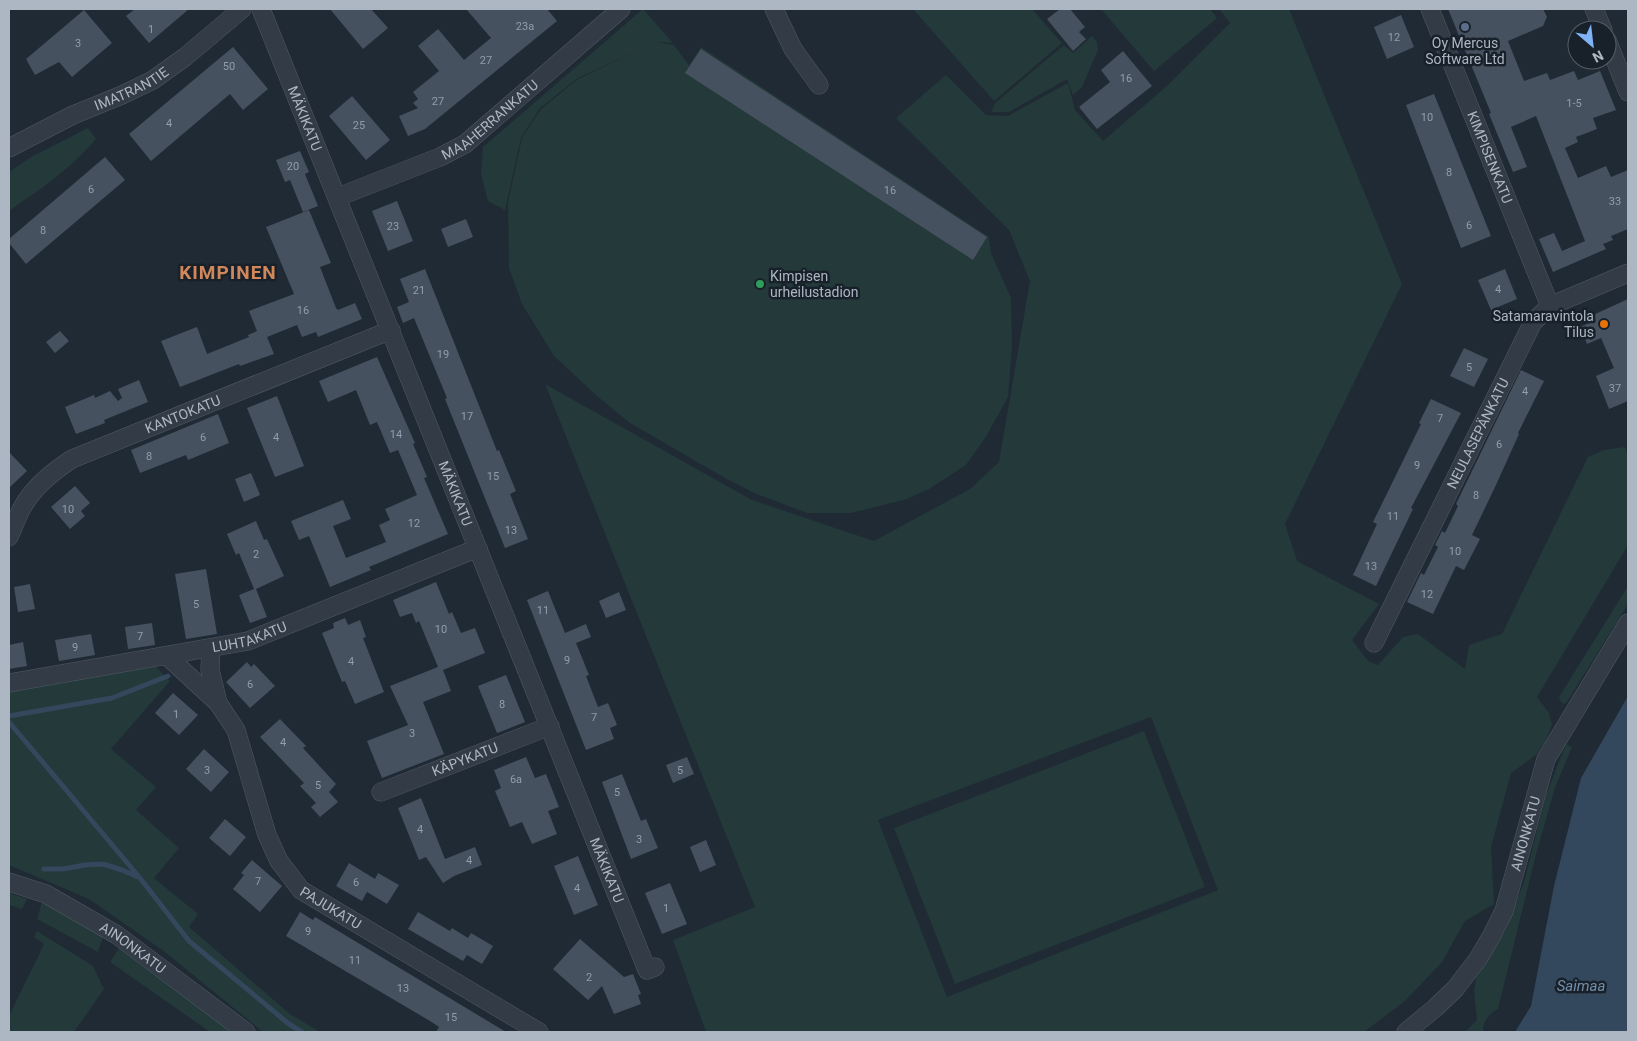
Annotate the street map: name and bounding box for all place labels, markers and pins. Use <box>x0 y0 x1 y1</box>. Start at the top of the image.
marker: Oy Mercus Software Ltd <box>1459 21 1471 33</box>
place label: Oy Mercus Software Ltd <box>1425 35 1505 67</box>
place label: Kimpisen urheilustadion <box>770 268 859 300</box>
marker: Kimpisen urheilustadion <box>754 278 766 290</box>
place label: Satamaravintola Tilus <box>1493 308 1594 340</box>
marker: Satamaravintola Tilus <box>1598 318 1610 330</box>

